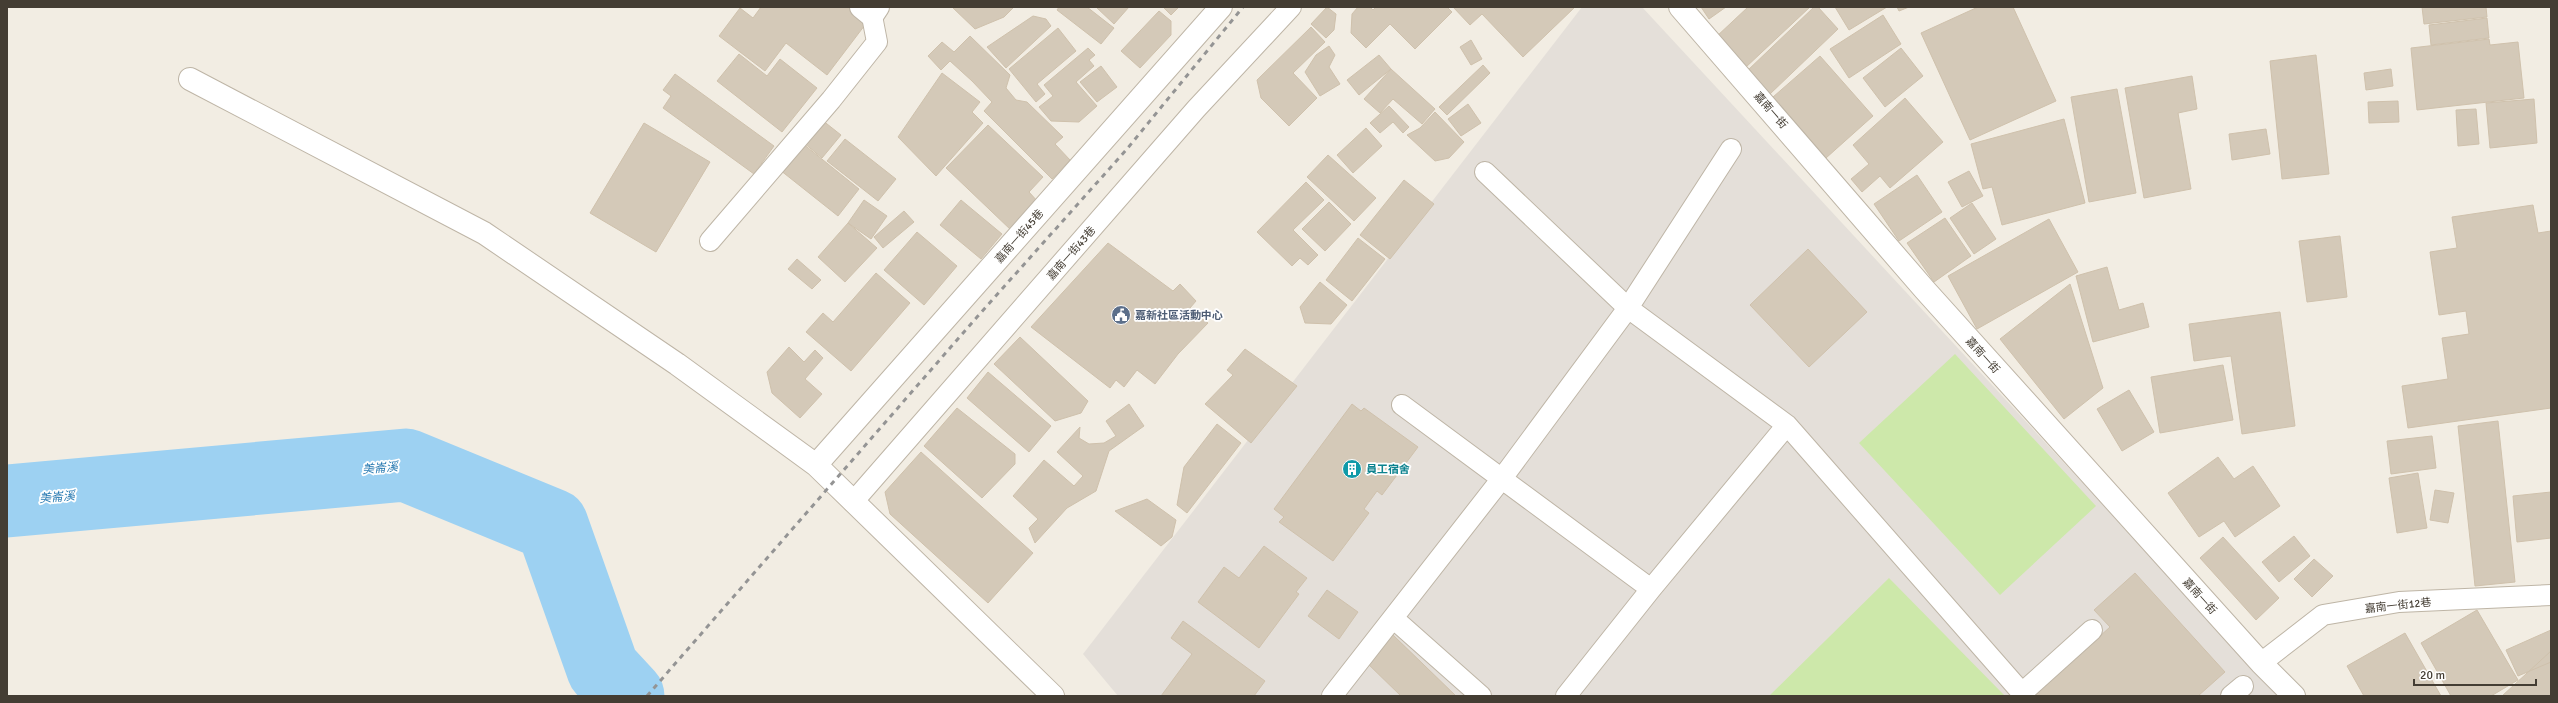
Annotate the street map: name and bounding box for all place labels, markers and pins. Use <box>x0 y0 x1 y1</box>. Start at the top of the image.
public building icon: 嘉新社區活動中心 <box>1110 304 1132 326</box>
place label: 嘉新社區活動中心 <box>1135 309 1223 322</box>
building icon: 員工宿舍 <box>1341 458 1363 480</box>
place label: 員工宿舍 <box>1366 463 1410 476</box>

